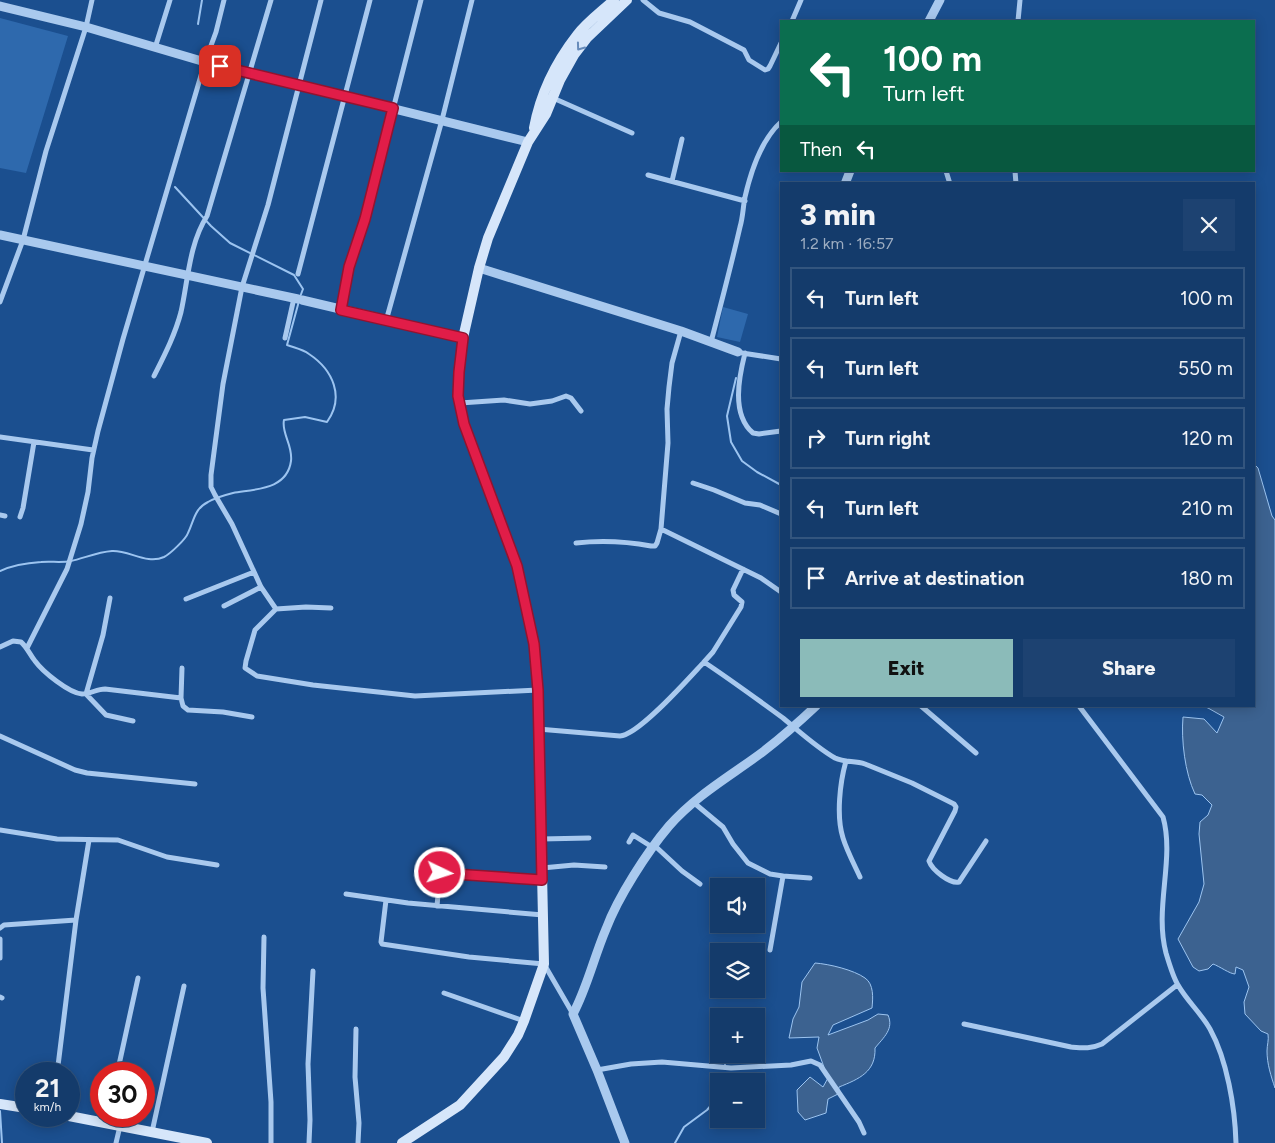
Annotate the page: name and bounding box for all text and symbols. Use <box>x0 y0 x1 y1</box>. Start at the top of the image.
text: 100 m <box>883 38 982 80</box>
icon: left <box>800 40 865 105</box>
one-way arrow <box>577 41 586 51</box>
pin <box>199 45 241 87</box>
icon: arrive <box>206 52 234 80</box>
text: Turn left <box>883 80 965 107</box>
icon: left <box>852 135 880 163</box>
text: Then <box>800 138 842 161</box>
text: 3 min <box>800 196 876 233</box>
button: close <box>1183 199 1235 251</box>
text: 1.2 km · 16:57 <box>800 234 894 253</box>
icon: left <box>802 284 830 312</box>
text: Turn left <box>845 287 919 310</box>
text: 100 m <box>1180 287 1233 310</box>
icon: left <box>802 354 830 382</box>
text: Turn left <box>845 357 919 380</box>
text: 550 m <box>1178 357 1233 380</box>
icon: right <box>802 424 830 452</box>
text: Turn right <box>845 427 931 450</box>
text: 120 m <box>1181 427 1233 450</box>
icon: left <box>802 494 830 522</box>
text: Turn left <box>845 497 919 520</box>
text: 210 m <box>1181 497 1233 520</box>
icon: arrive <box>802 564 830 592</box>
text: Arrive at destination <box>845 567 1024 590</box>
text: 180 m <box>1180 567 1233 590</box>
button: Exit <box>800 639 1013 697</box>
button: Share <box>1023 639 1235 697</box>
position arrow <box>413 846 465 898</box>
map controls <box>710 878 765 1128</box>
button: sound <box>710 878 765 933</box>
button: layers <box>710 943 765 998</box>
button: + <box>710 1008 765 1063</box>
speed limit sign: 30 <box>90 1062 155 1127</box>
text: 21 <box>35 1073 60 1103</box>
button: − <box>710 1073 765 1128</box>
text: km/h <box>34 1100 61 1114</box>

